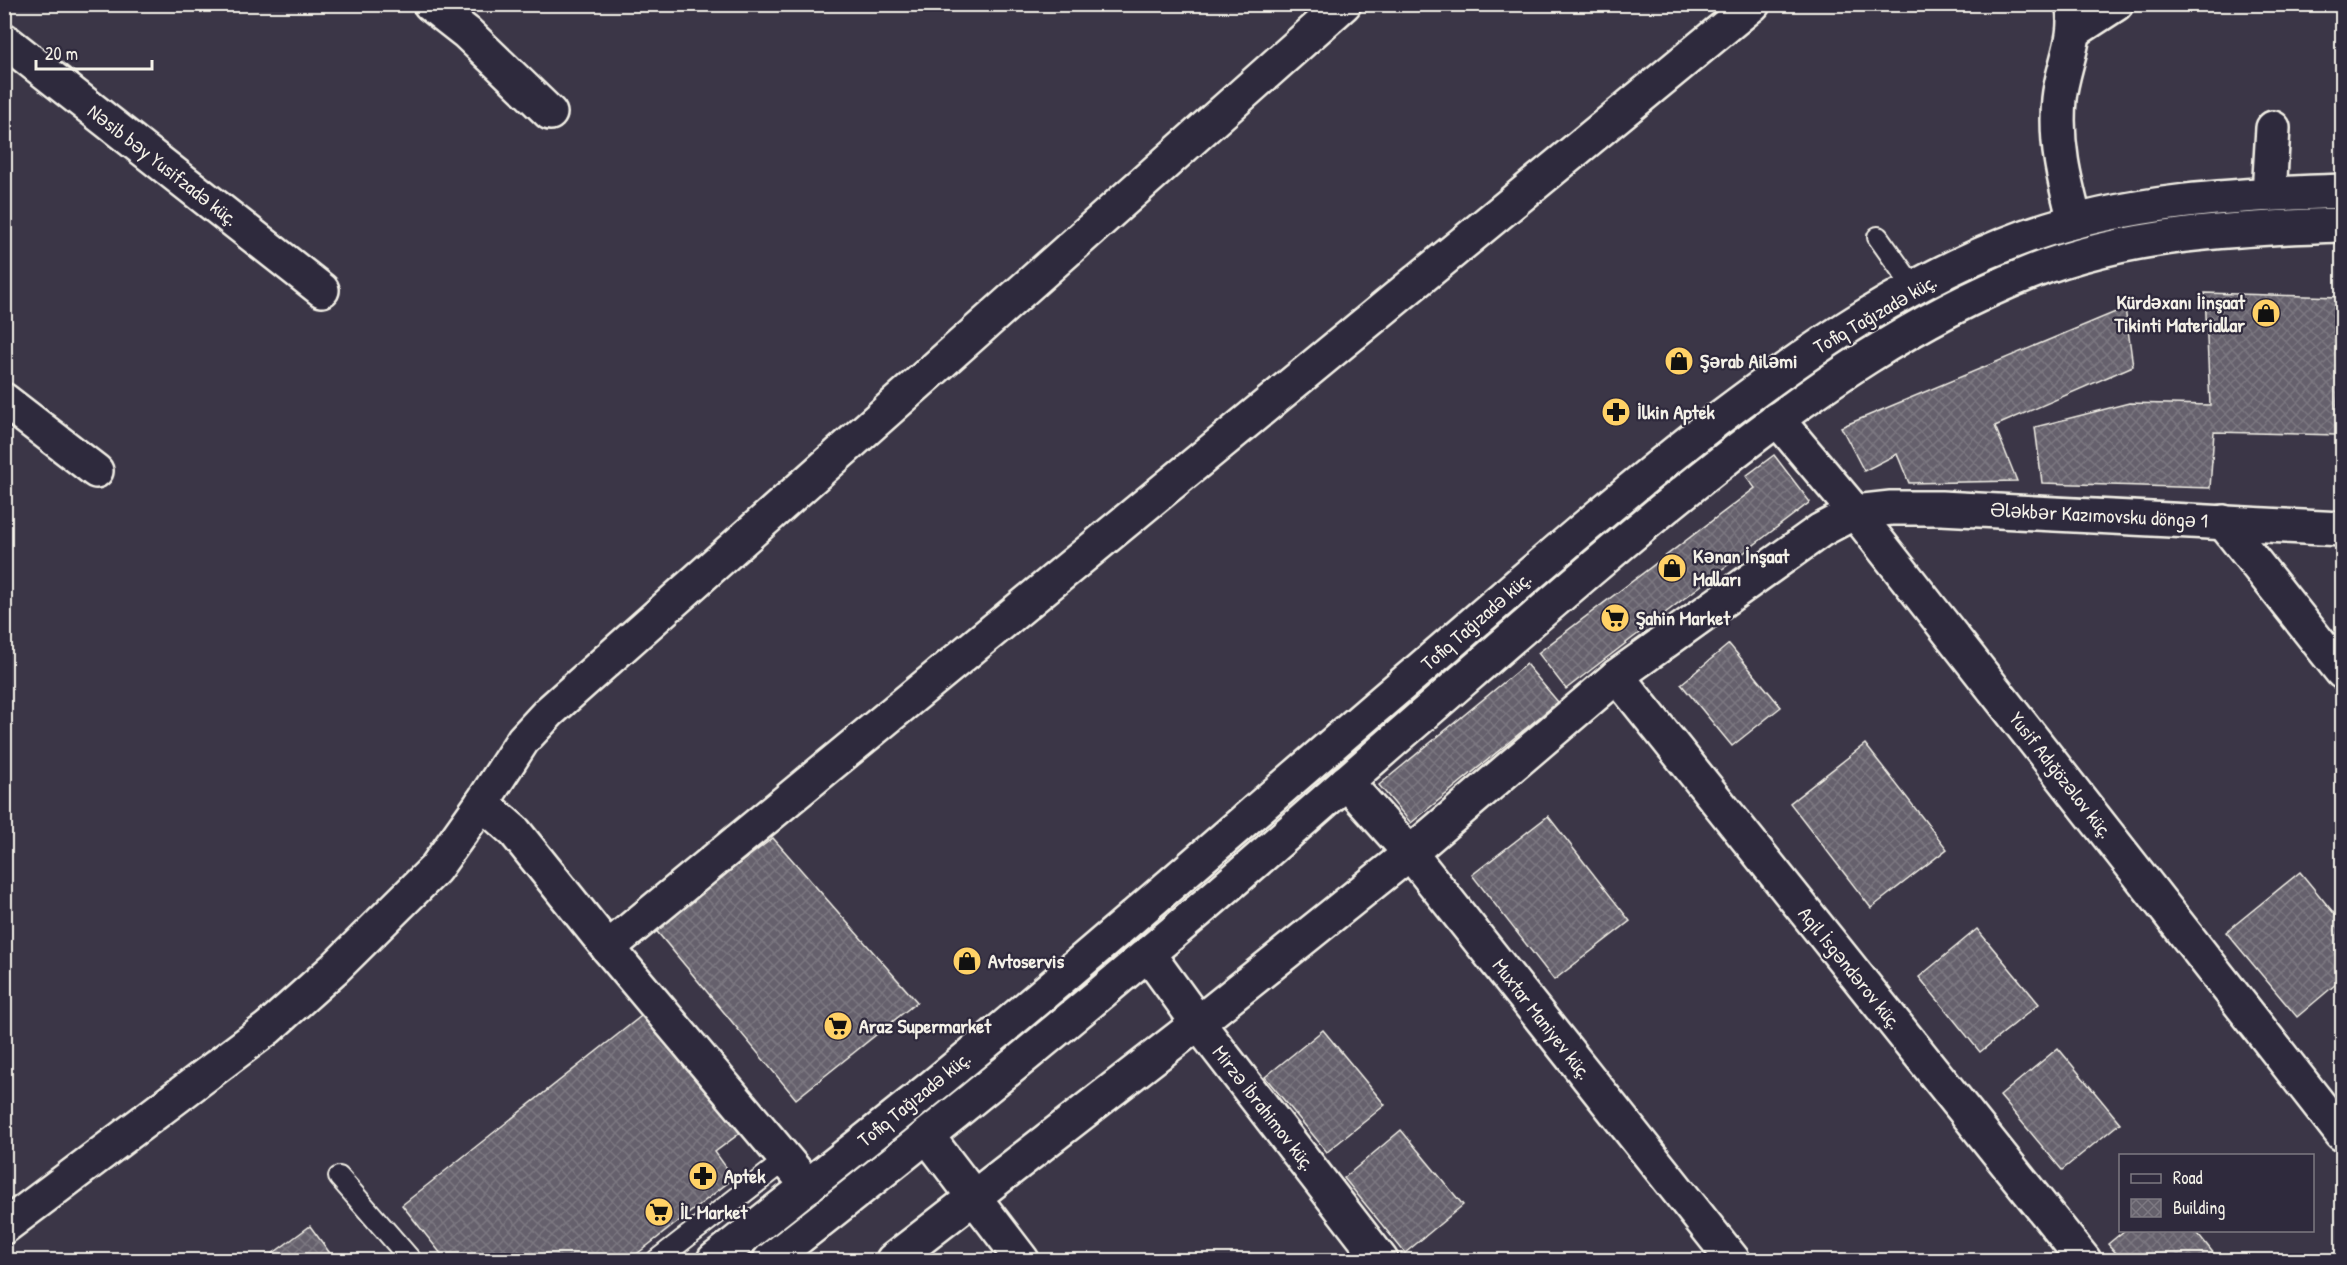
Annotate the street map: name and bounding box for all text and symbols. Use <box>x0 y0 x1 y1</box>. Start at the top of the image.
scale bar <box>36 33 152 71</box>
text: 20 m <box>45 41 78 66</box>
street label: Nəsib bəy Yusifzadə küç. <box>83 97 244 232</box>
street label: Tofiq Tağızadə küç. <box>1808 267 1941 360</box>
place label: Kürdəxanı İinşaat Tikinti Materiallar <box>2114 288 2246 338</box>
shop icon: Kürdəxanı İinşaat Tikinti Materiallar <box>2250 297 2282 329</box>
shop icon: Şərab Ailəmi <box>1663 345 1695 377</box>
place label: Şərab Ailəmi <box>1700 347 1797 374</box>
pharmacy icon: İlkin Aptek <box>1600 396 1632 428</box>
place label: İlkin Aptek <box>1637 398 1716 426</box>
street label: Ələkbər Kazımovsku döngə 1 <box>1990 495 2209 534</box>
place label: Kənan İnşaat Malları <box>1693 542 1790 592</box>
shop icon: Kənan İnşaat Malları <box>1656 552 1688 584</box>
street label: Tofiq Tağızadə küç. <box>1415 565 1537 676</box>
supermarket icon: Şahin Market <box>1599 602 1631 634</box>
place label: Şahin Market <box>1636 604 1731 631</box>
street label: Yusif Adığözəlov küç. <box>2003 706 2119 844</box>
street label: Aqil İsgəndərov küç. <box>1793 901 1908 1035</box>
shop icon: Avtoservis <box>951 945 983 977</box>
place label: Avtoservis <box>988 947 1065 974</box>
street label: Muxtar Maniyev küç. <box>1487 953 1598 1085</box>
supermarket icon: Araz Supermarket <box>822 1010 854 1042</box>
place label: Araz Supermarket <box>859 1012 992 1040</box>
street label: Mirzə İbrahimov küç. <box>1207 1039 1322 1176</box>
street label: Tofiq Tağızadə küç. <box>852 1045 976 1153</box>
legend <box>2119 1154 2314 1232</box>
pharmacy icon: Aptek <box>687 1160 719 1192</box>
place label: Aptek <box>724 1162 766 1190</box>
text: Road <box>2173 1165 2203 1190</box>
text: Building <box>2173 1195 2225 1220</box>
supermarket icon: İL Market <box>643 1196 675 1228</box>
place label: İL Market <box>680 1198 748 1225</box>

